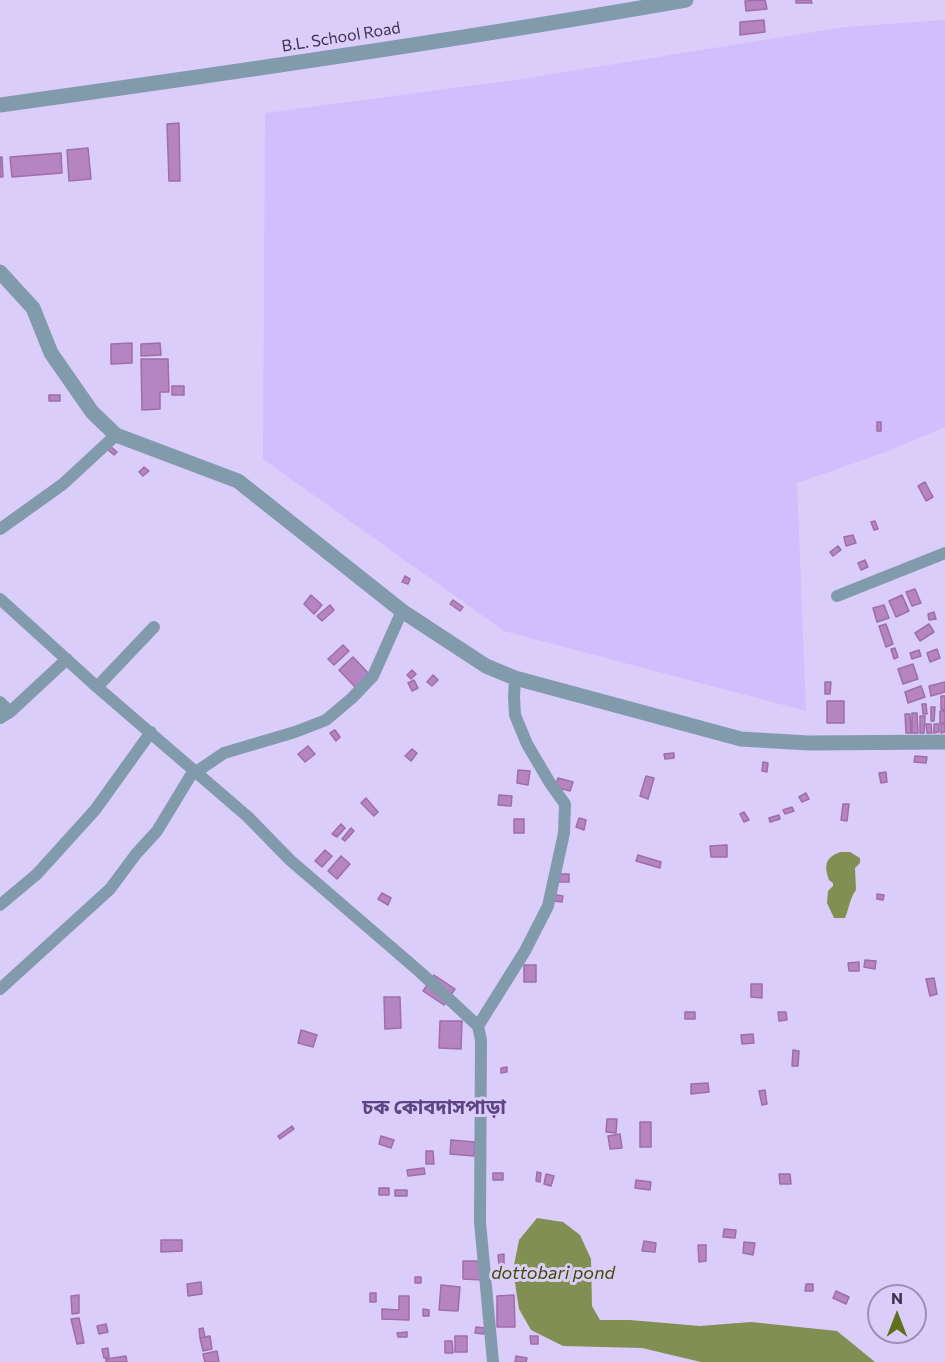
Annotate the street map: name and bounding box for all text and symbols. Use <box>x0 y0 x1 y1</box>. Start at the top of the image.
street label: B.L. School Road <box>280 18 402 56</box>
district label: চক কোবদাসপাড়া <box>362 1095 506 1119</box>
water label: dottobari pond <box>491 1262 615 1284</box>
north arrow <box>867 1284 927 1344</box>
text: N <box>891 1288 903 1307</box>

